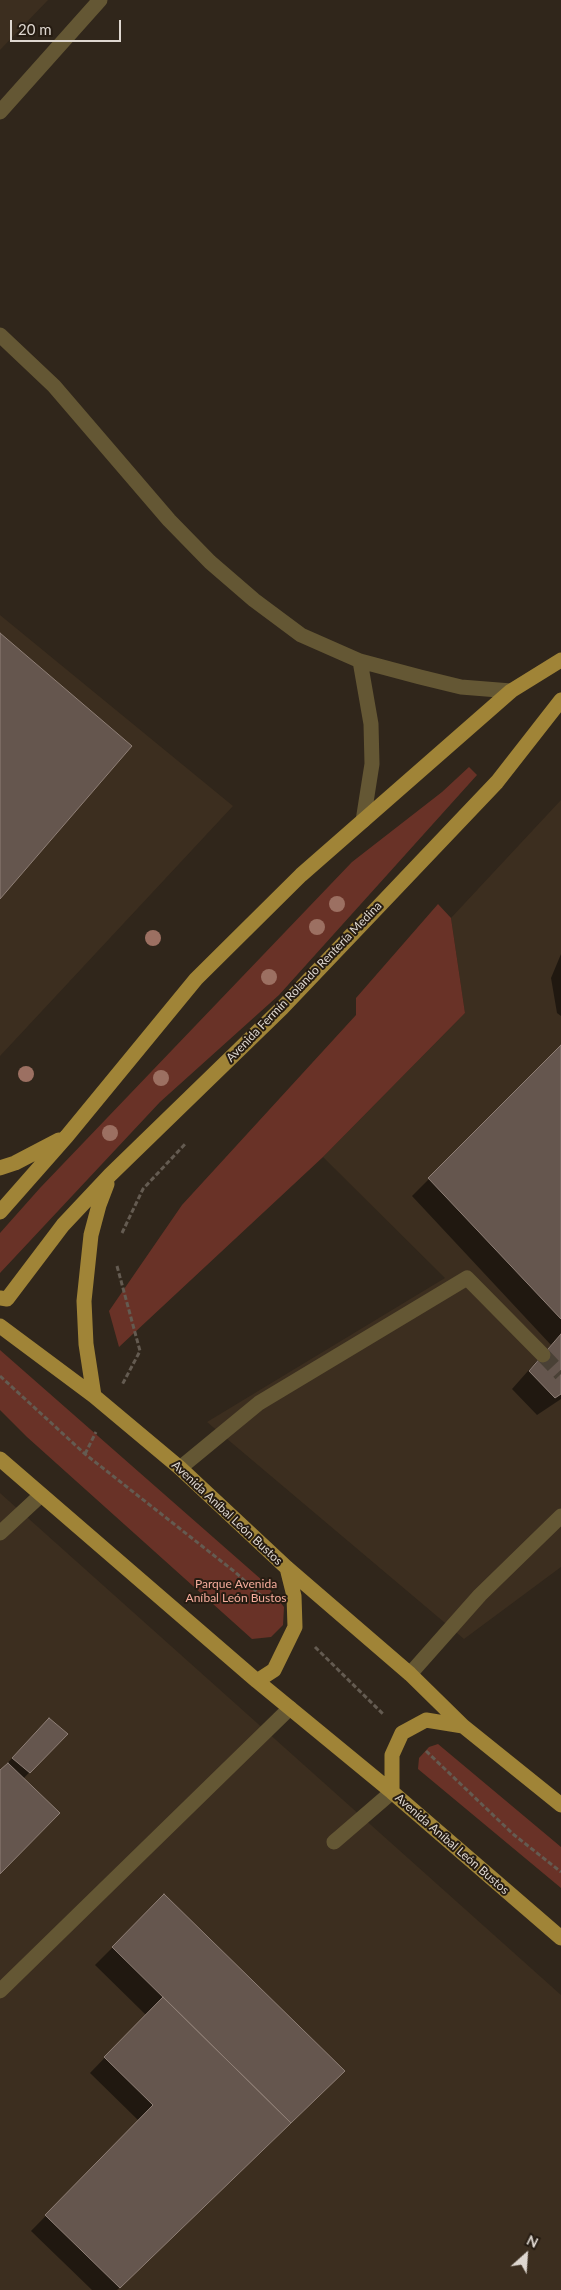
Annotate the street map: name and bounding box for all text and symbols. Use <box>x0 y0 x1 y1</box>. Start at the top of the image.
scale bar <box>12 10 124 42</box>
text: 20 m <box>18 20 52 38</box>
street label: Avenida Fermín Rolando Rentería Medina <box>223 899 385 1065</box>
street label: Avenida Aníbal León Bustos <box>169 1458 285 1568</box>
park label: Parque Avenida Aníbal León Bustos <box>186 1577 286 1605</box>
street label: Avenida Aníbal León Bustos <box>392 1791 512 1897</box>
north arrow <box>501 2230 551 2280</box>
text: N <box>524 2231 541 2251</box>

